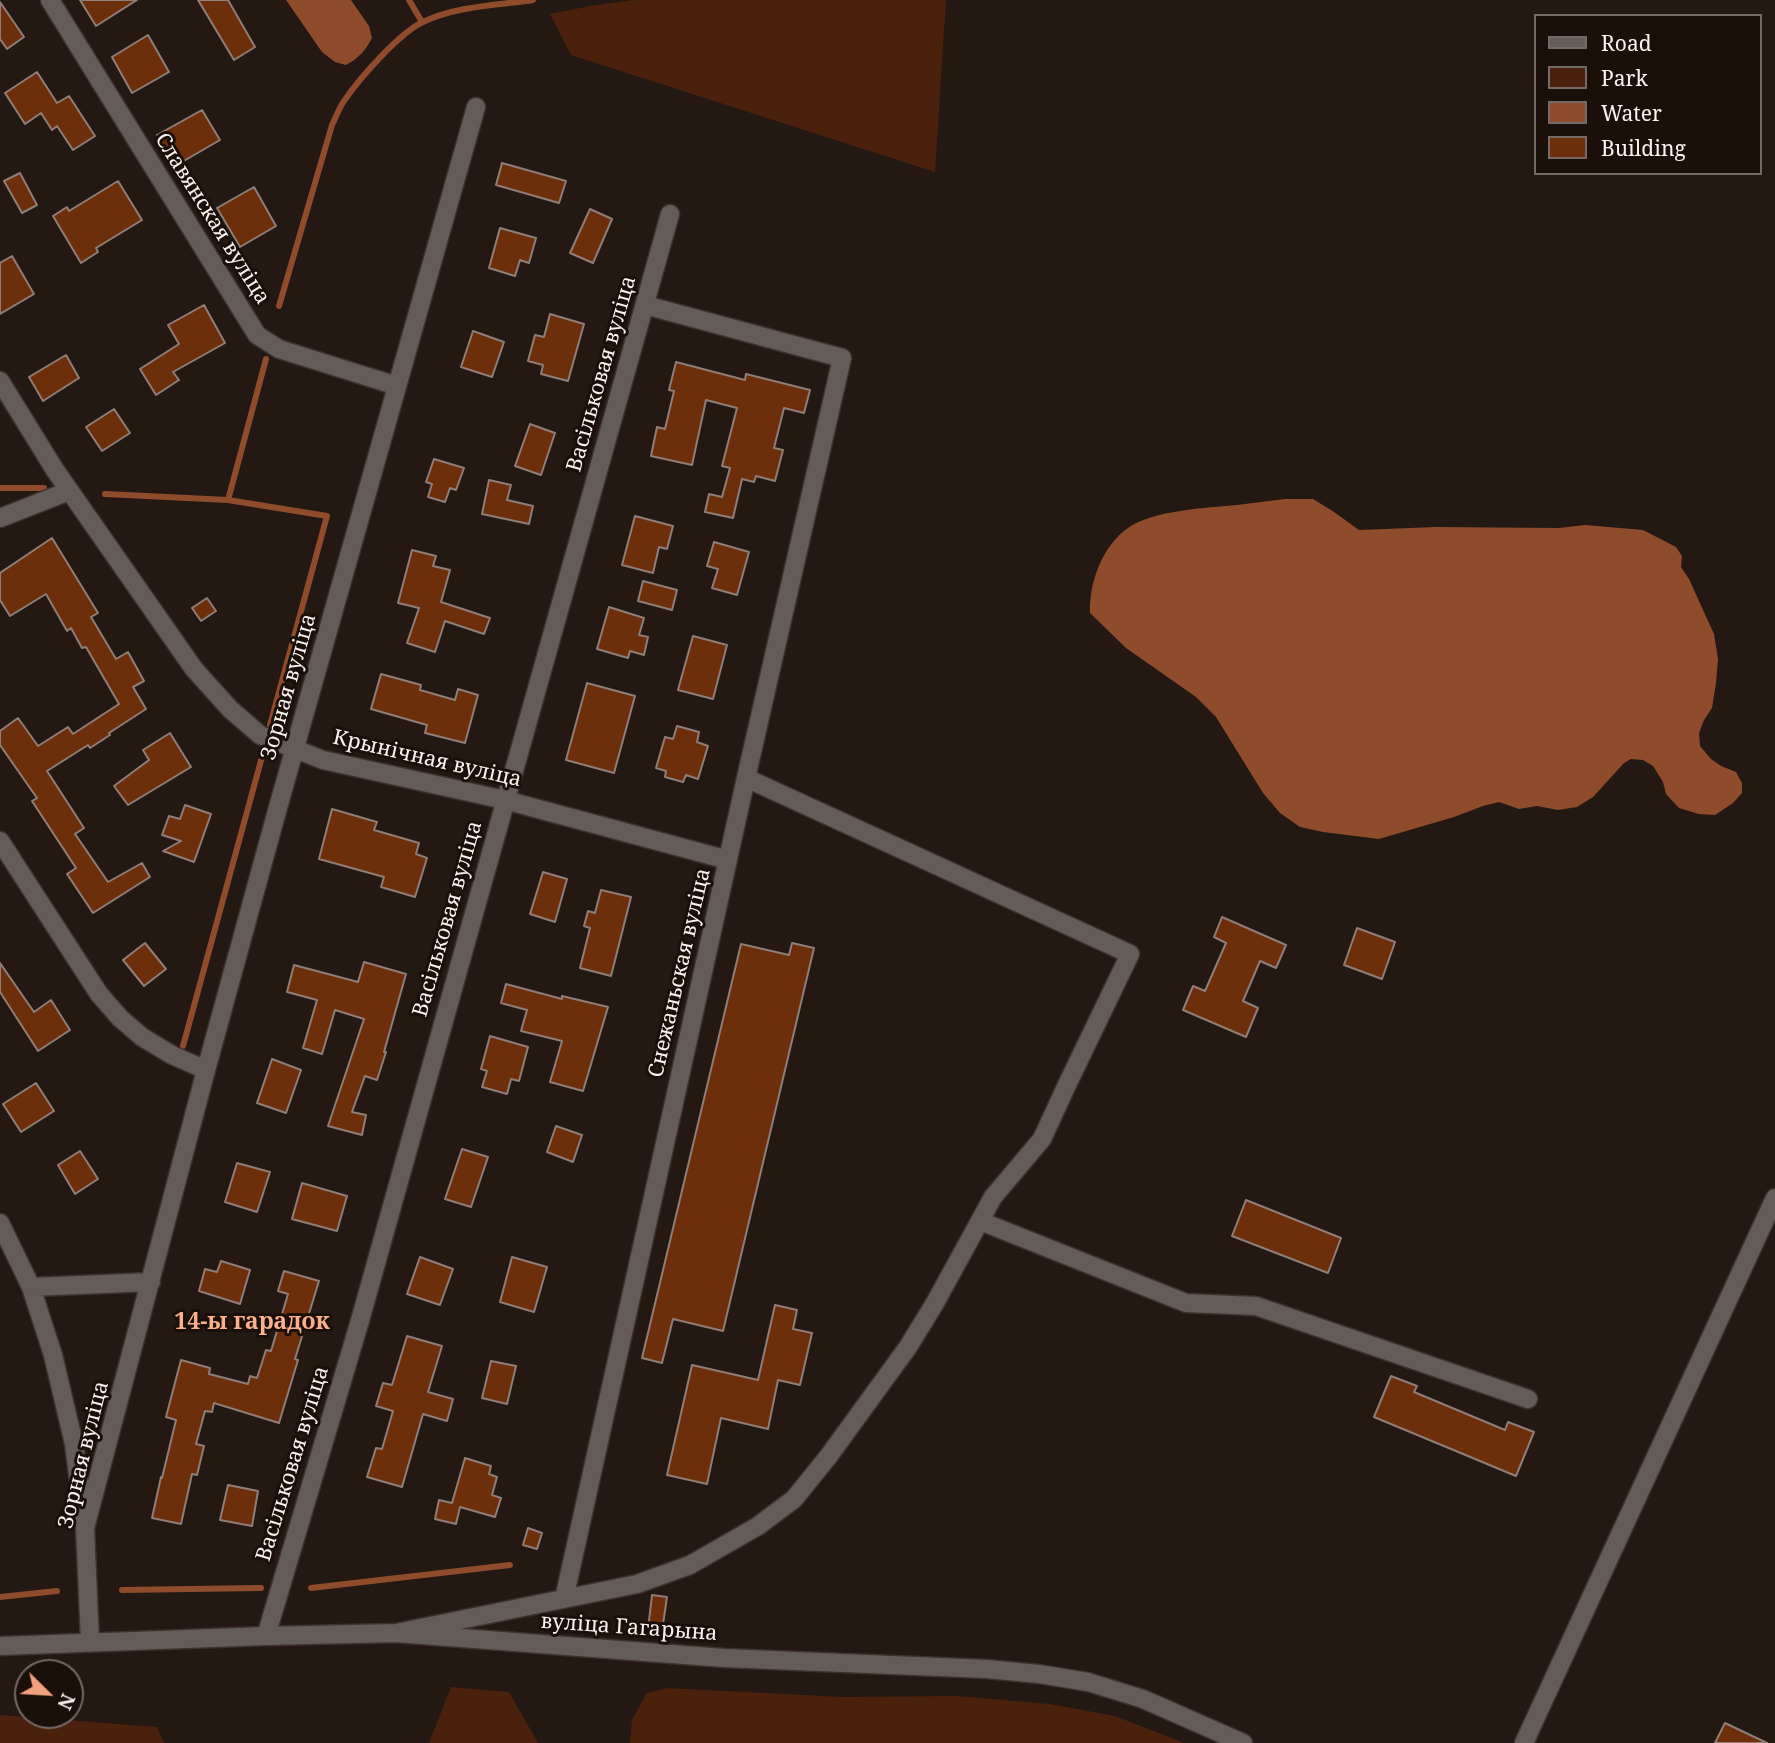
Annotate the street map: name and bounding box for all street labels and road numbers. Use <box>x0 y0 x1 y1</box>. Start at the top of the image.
street label: Славянская вуліца <box>149 129 275 309</box>
street label: Васільковая вуліца <box>562 273 642 475</box>
street label: Зорная вуліца <box>256 611 322 763</box>
street label: Крынічная вуліца <box>330 725 524 793</box>
street label: Васільковая вуліца <box>408 818 488 1020</box>
street label: Снежаньская вуліца <box>644 866 716 1080</box>
street label: Васільковая вуліца <box>251 1363 335 1565</box>
street label: Зорная вуліца <box>54 1379 114 1531</box>
street label: вуліца Гагарына <box>540 1609 718 1647</box>

